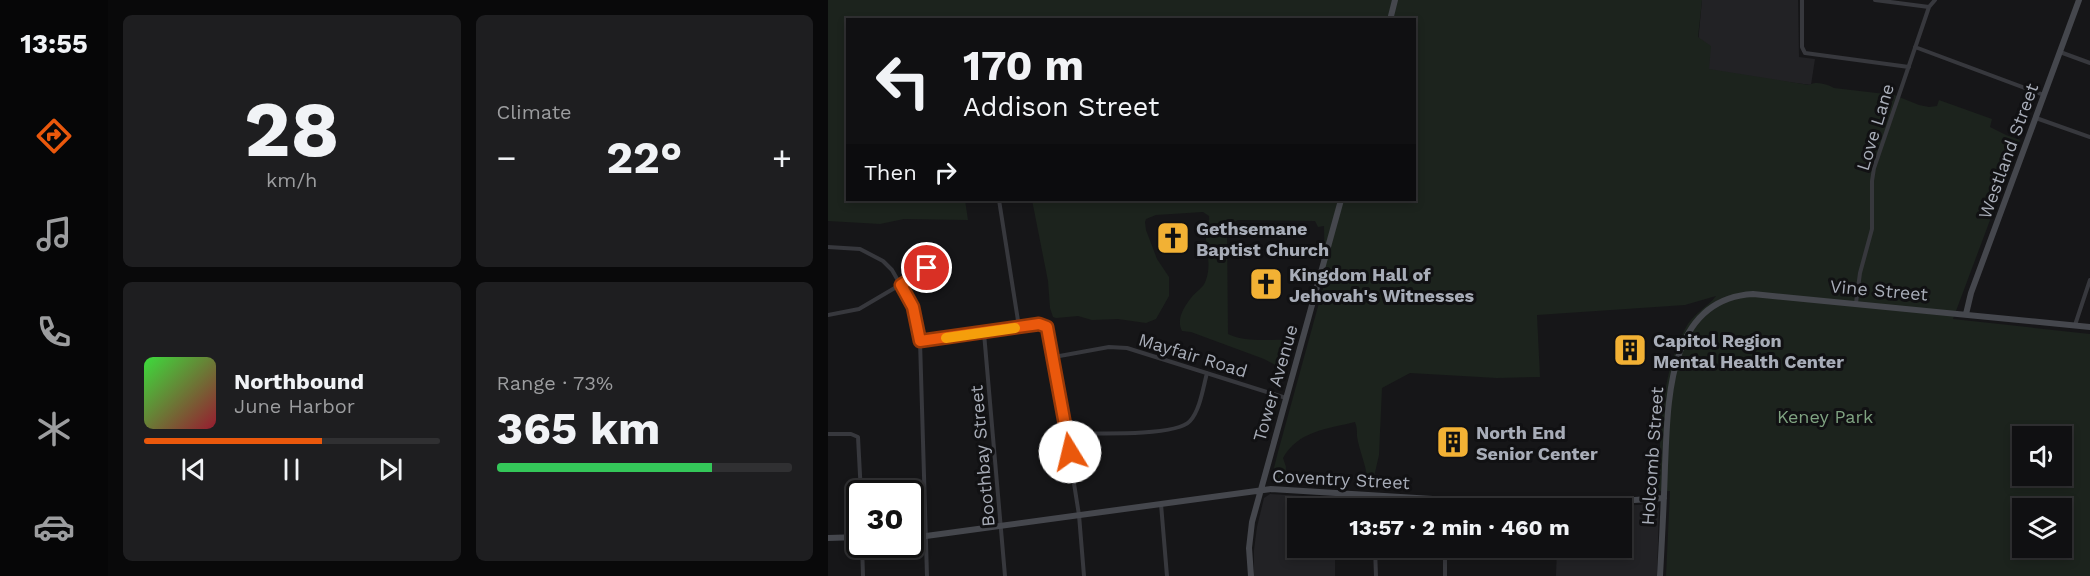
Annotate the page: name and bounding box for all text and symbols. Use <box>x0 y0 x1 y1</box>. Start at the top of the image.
text: 13:55 <box>20 28 88 60</box>
text: 170 m <box>963 41 1084 90</box>
icon: left <box>864 42 942 120</box>
street label: Westland Street <box>1974 80 2042 222</box>
street label: Love Lane <box>1852 81 1898 173</box>
text: 28 <box>244 83 339 175</box>
text: Addison Street <box>963 91 1159 123</box>
text: Climate <box>497 100 572 124</box>
icon: directions <box>33 115 75 157</box>
text: 22° <box>606 131 682 184</box>
text: − <box>497 138 516 177</box>
text: + <box>772 138 792 177</box>
icon: right <box>929 156 962 189</box>
text: Then <box>864 160 917 185</box>
text: km/h <box>266 168 318 192</box>
icon: music <box>33 213 75 255</box>
place label: Gethsemane Baptist Church <box>1196 218 1329 260</box>
church icon: Gethsemane Baptist Church <box>1155 220 1191 256</box>
pin <box>901 242 952 293</box>
icon: arrive <box>910 251 943 284</box>
place label: Kingdom Hall of Jehovah's Witnesses <box>1289 264 1475 306</box>
church icon: Kingdom Hall of Jehovah's Witnesses <box>1248 266 1284 302</box>
street label: Vine Street <box>1829 275 1929 305</box>
icon: phone <box>33 311 75 353</box>
street label: Tower Avenue <box>1248 322 1302 444</box>
street label: Mayfair Road <box>1136 328 1250 382</box>
place label: Capitol Region Mental Health Center <box>1653 330 1844 372</box>
building icon: Capitol Region Mental Health Center <box>1612 332 1648 368</box>
text: Northbound <box>234 369 364 394</box>
text: Range · 73% <box>497 371 613 395</box>
street label: Boothbay Street <box>965 384 999 528</box>
street label: Holcomb Street <box>1637 385 1667 526</box>
text: June Harbor <box>234 394 355 418</box>
text: 365 km <box>497 402 660 455</box>
park label: Keney Park <box>1777 406 1873 427</box>
icon: climate <box>33 408 75 450</box>
position arrow <box>1038 420 1102 484</box>
place label: North End Senior Center <box>1476 422 1598 464</box>
building icon: North End Senior Center <box>1435 424 1471 460</box>
map controls <box>2012 426 2072 558</box>
button: sound <box>2012 426 2072 486</box>
icon: previous <box>177 453 210 486</box>
icon: pause <box>275 453 308 486</box>
icon: next <box>374 453 407 486</box>
street label: Coventry Street <box>1272 465 1411 493</box>
speed limit sign: 30 <box>846 480 924 558</box>
button: layers <box>2012 498 2072 558</box>
icon: car <box>33 506 75 548</box>
text: 13:57 · 2 min · 460 m <box>1349 515 1570 540</box>

